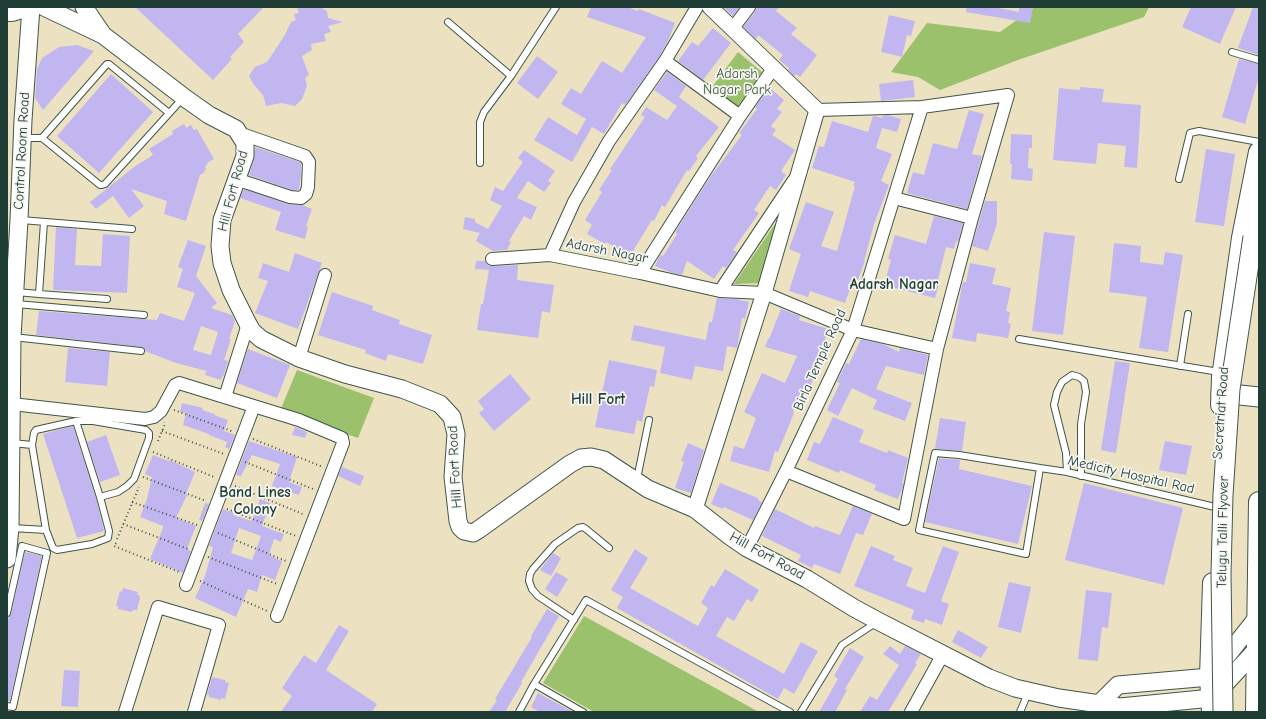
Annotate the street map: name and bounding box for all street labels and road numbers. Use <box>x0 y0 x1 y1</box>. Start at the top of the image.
street label: Control Room Road <box>11 92 33 210</box>
street label: Hill Fort Road <box>214 149 252 233</box>
street label: Adarsh Nagar <box>565 235 649 267</box>
street label: Birla Temple Road <box>790 307 850 413</box>
street label: Secretriat Road <box>1209 366 1233 460</box>
street label: Hill Fort Road <box>444 425 466 509</box>
street label: Medicity Hospital Rad <box>1066 452 1196 498</box>
street label: Telugu Talli Flyover <box>1214 476 1232 588</box>
street label: Hill Fort Road <box>727 528 807 584</box>

